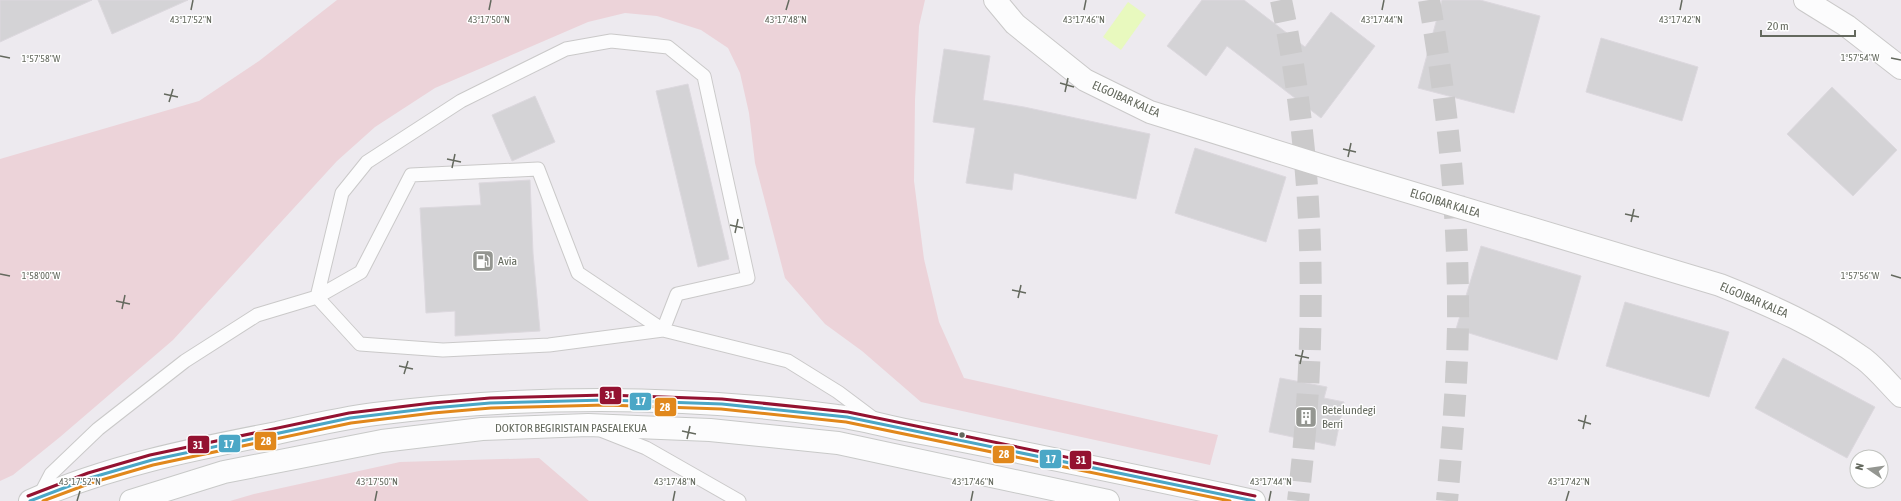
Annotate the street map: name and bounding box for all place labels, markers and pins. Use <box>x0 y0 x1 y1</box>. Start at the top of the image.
fuel station icon: Avia <box>470 248 496 274</box>
place label: Avia <box>498 254 517 268</box>
place label: Betelundegi Berri <box>1322 403 1376 431</box>
building icon: Betelundegi Berri <box>1293 404 1319 430</box>
unlabelled marker <box>957 430 967 440</box>

